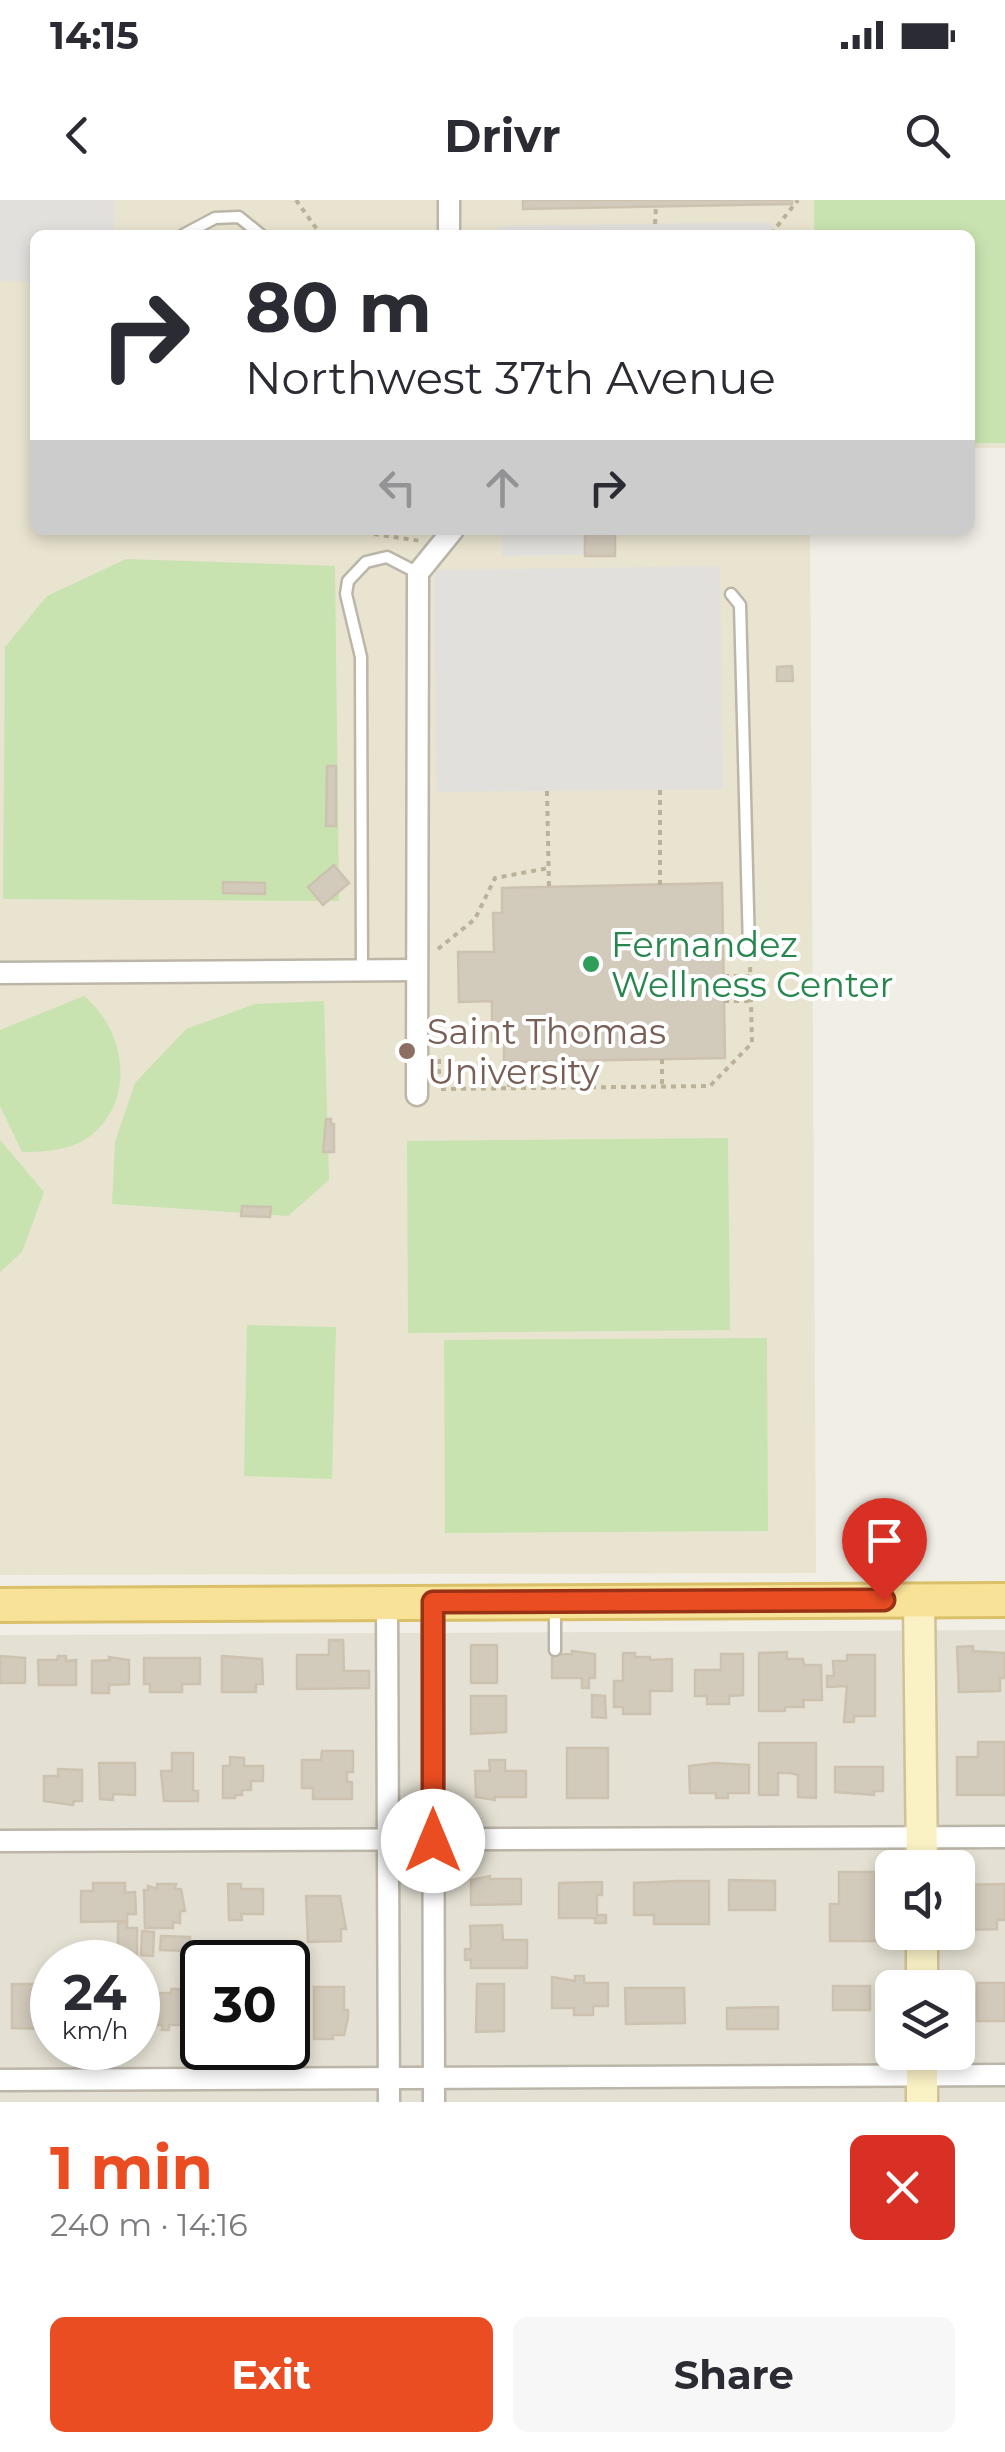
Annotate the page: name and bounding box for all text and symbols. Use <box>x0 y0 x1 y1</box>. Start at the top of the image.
text: 14:15 <box>50 12 139 59</box>
icon: back <box>50 108 105 163</box>
text: Drivr <box>444 108 561 163</box>
icon: search <box>900 108 955 163</box>
text: 80 m <box>245 264 432 350</box>
icon: right <box>80 270 210 400</box>
text: Northwest 37th Avenue <box>245 350 776 405</box>
icon: left <box>370 460 425 515</box>
icon: ahead <box>475 460 530 515</box>
icon: right <box>580 460 635 515</box>
place label: Fernandez Wellness Center <box>611 923 894 1006</box>
marker: Fernandez Wellness Center <box>580 953 602 975</box>
place label: Saint Thomas University <box>427 1010 666 1093</box>
marker: Saint Thomas University <box>396 1040 418 1062</box>
pin <box>842 1498 927 1601</box>
icon: arrive <box>857 1513 912 1568</box>
position arrow <box>381 1789 485 1893</box>
map controls <box>875 1850 975 2070</box>
button: sound <box>875 1850 975 1950</box>
speed limit sign: 30 <box>180 1940 310 2070</box>
text: 24 <box>63 1962 127 2023</box>
button: layers <box>875 1970 975 2070</box>
text: km/h <box>62 2015 128 2045</box>
text: 1 min <box>50 2131 213 2204</box>
button: close <box>850 2135 955 2240</box>
text: 240 m · 14:16 <box>50 2205 248 2244</box>
button: Exit <box>50 2317 493 2432</box>
button: Share <box>513 2317 955 2432</box>

